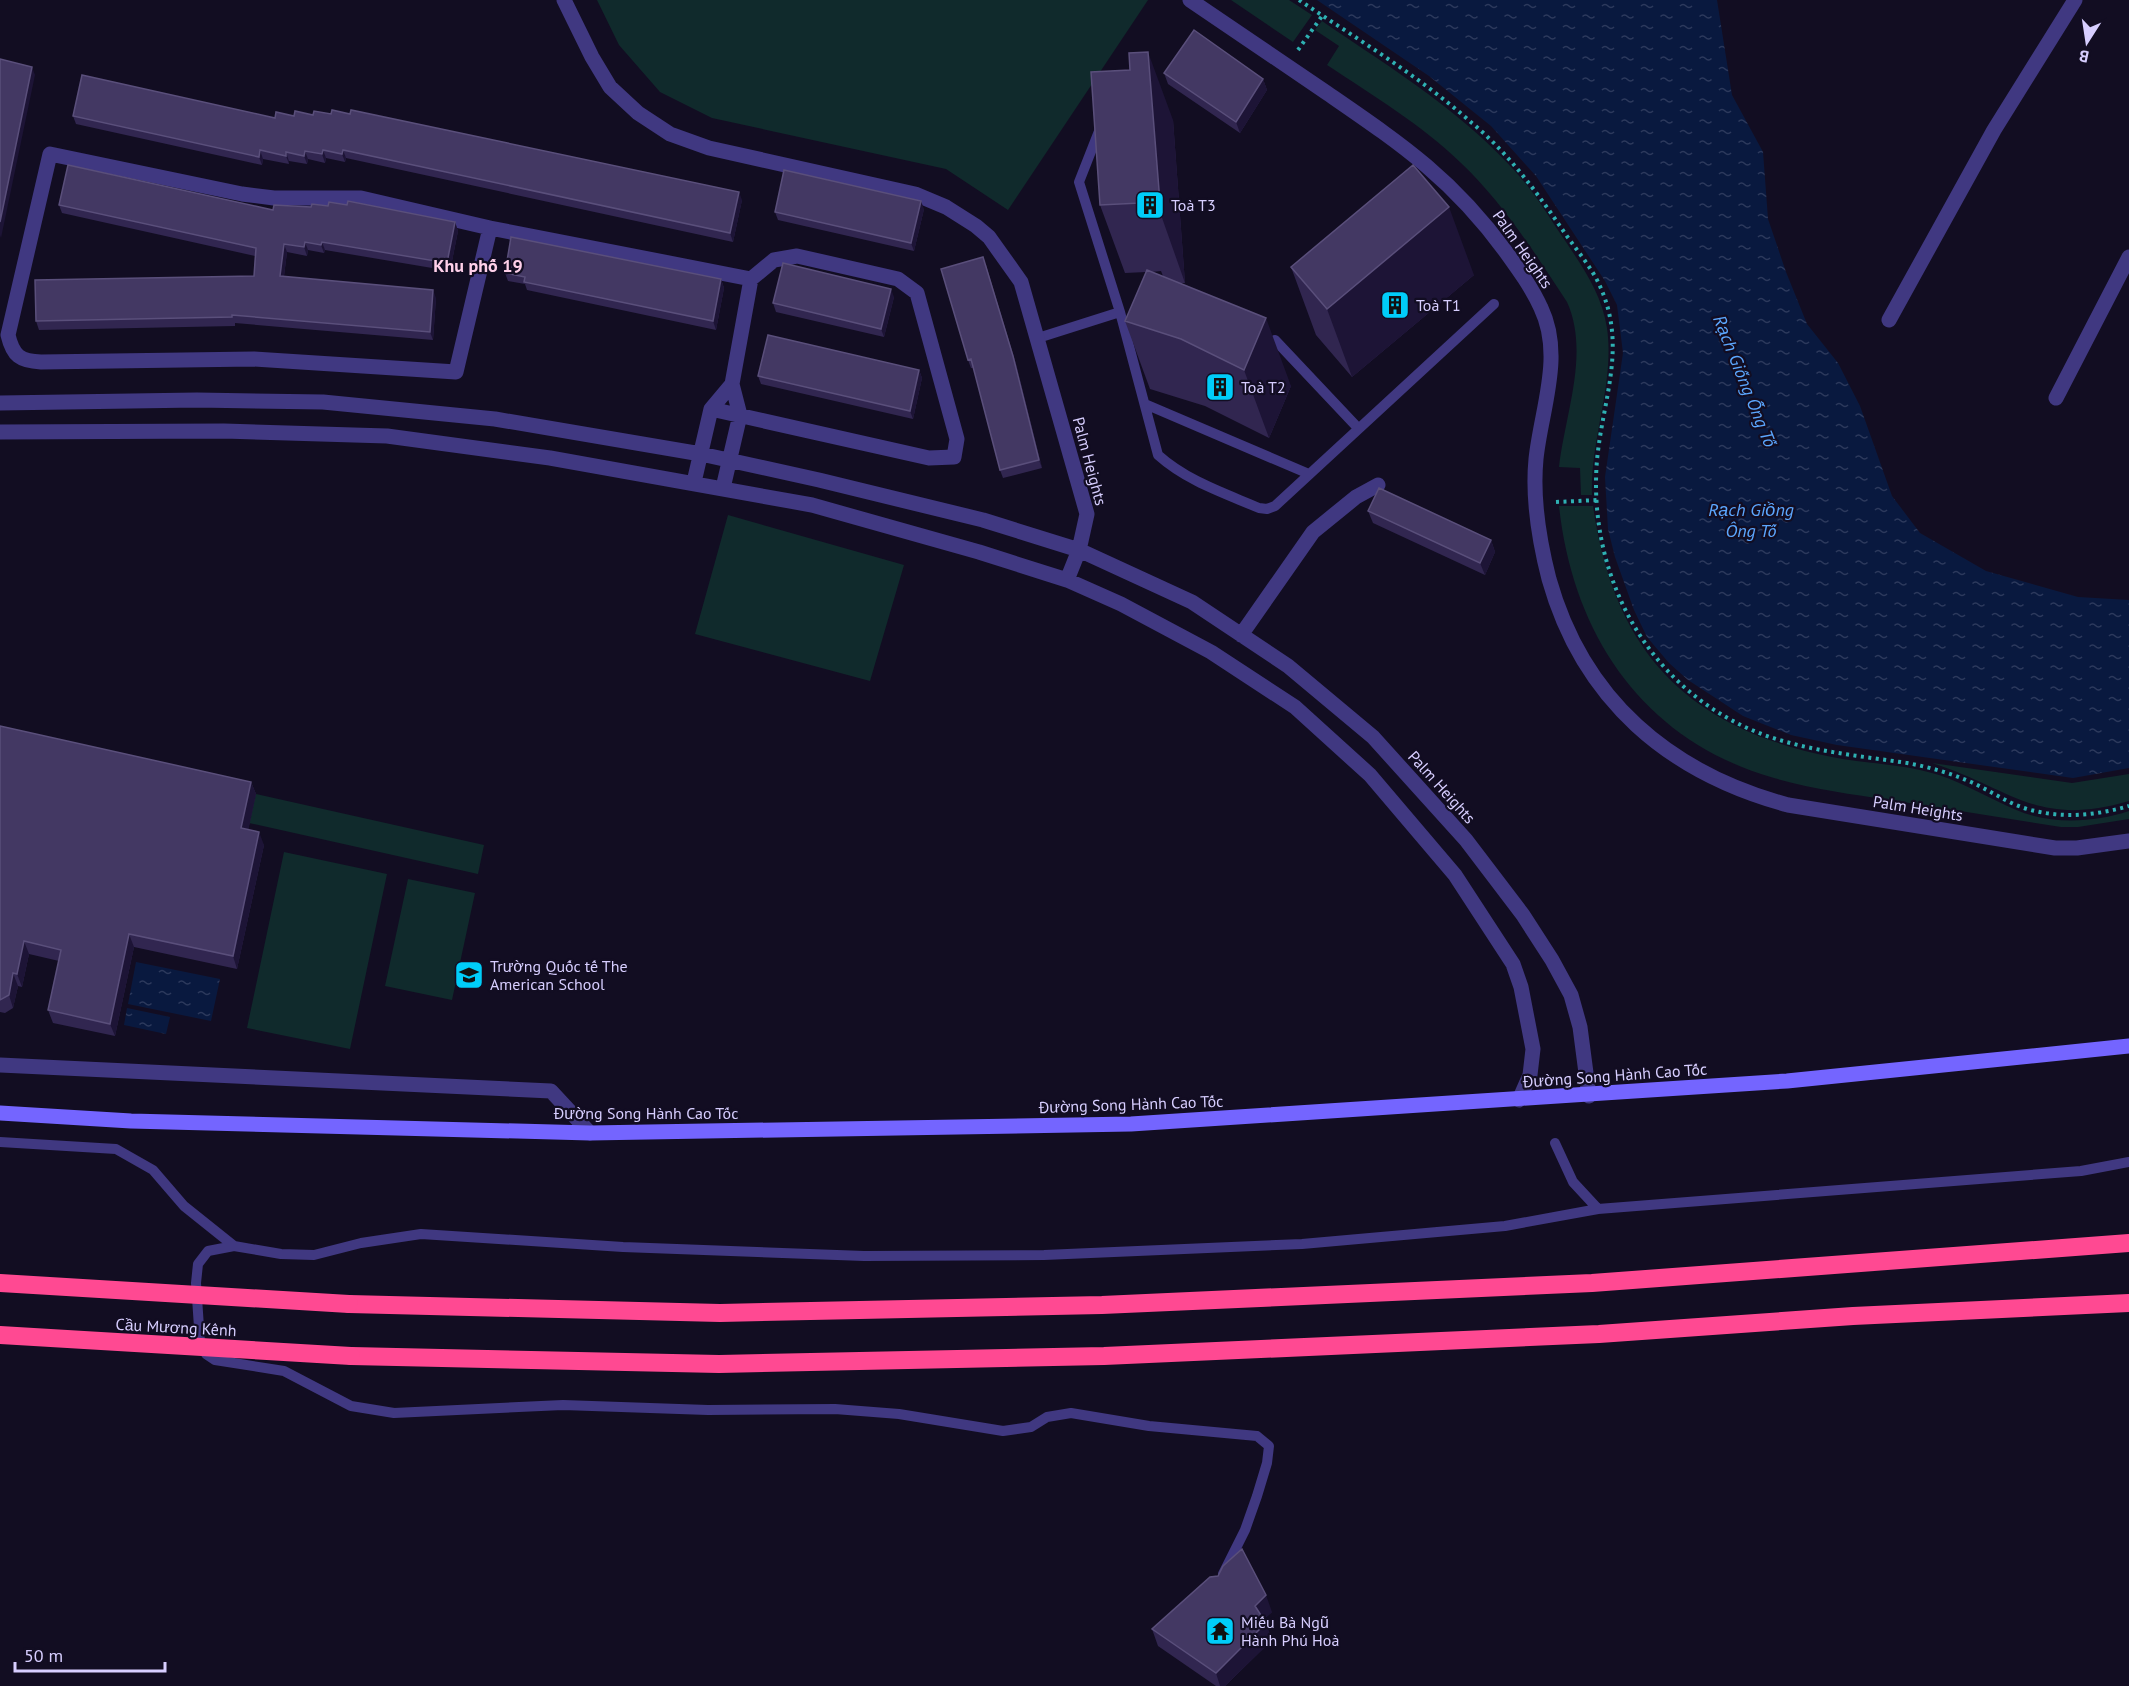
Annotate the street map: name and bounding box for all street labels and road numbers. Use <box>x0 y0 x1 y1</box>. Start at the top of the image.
street label: Palm Heights <box>1489 206 1557 292</box>
street label: Palm Heights <box>1069 414 1111 508</box>
street label: Palm Heights <box>1404 747 1480 828</box>
street label: Palm Heights <box>1872 791 1965 825</box>
street label: Đường Song Hành Cao Tốc <box>1521 1059 1708 1091</box>
street label: Đường Song Hành Cao Tốc <box>1037 1091 1224 1117</box>
street label: Đường Song Hành Cao Tốc <box>553 1103 738 1123</box>
street label: Cầu Mương Kênh <box>115 1314 237 1340</box>

